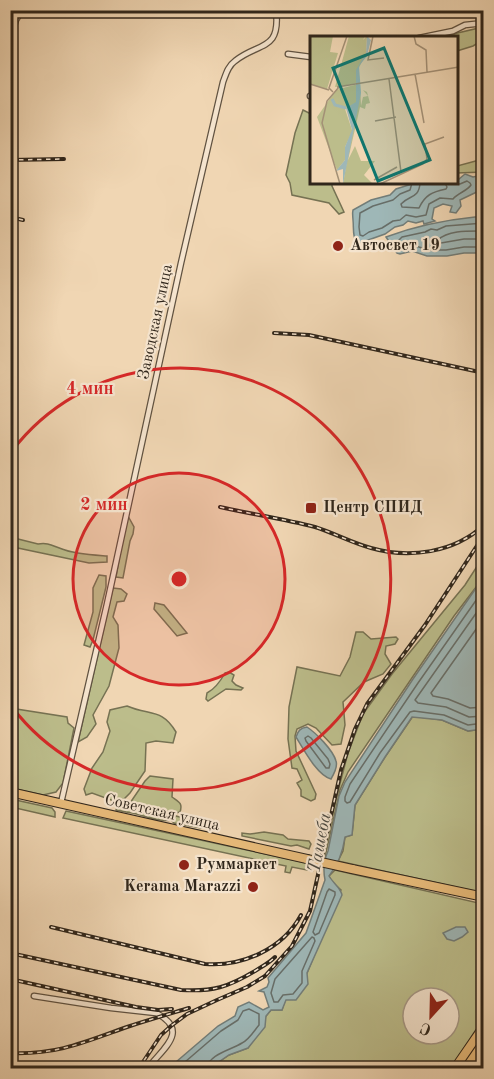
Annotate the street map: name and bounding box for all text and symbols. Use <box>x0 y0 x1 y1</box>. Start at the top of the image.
inset map <box>310 36 458 184</box>
place label: Автосвет 19 <box>350 238 440 254</box>
marker: Автосвет 19 <box>331 239 345 253</box>
street label: Заводская улица <box>136 263 176 381</box>
text: 4 мин <box>66 380 114 398</box>
text: 2 мин <box>80 496 128 514</box>
place label: Центр СПИД <box>323 500 423 516</box>
marker: Центр СПИД <box>304 501 318 515</box>
centre of rings <box>169 569 189 589</box>
street label: Советская улица <box>103 792 221 834</box>
water label: Ташеба <box>305 811 335 875</box>
place label: Руммаркет <box>196 857 277 873</box>
marker: Руммаркет <box>177 858 191 872</box>
place label: Kerama Marazzi <box>124 879 241 895</box>
marker: Kerama Marazzi <box>246 880 260 894</box>
north arrow <box>401 986 461 1046</box>
text: С <box>418 1019 434 1037</box>

